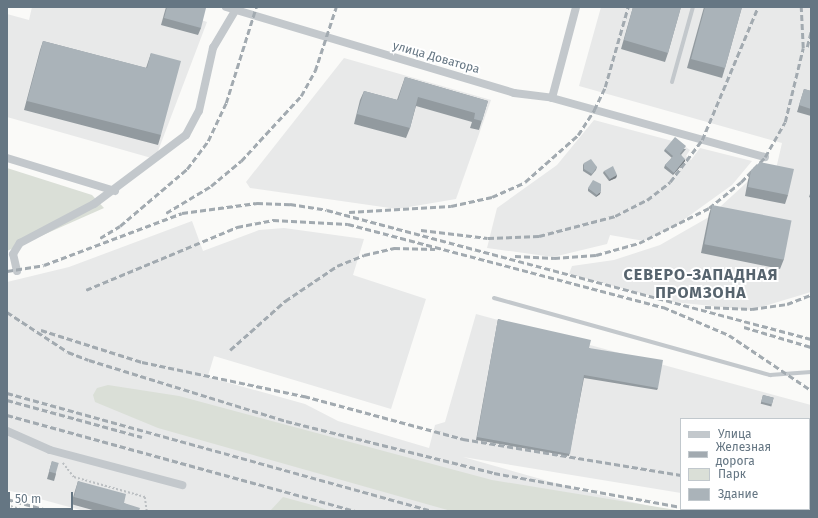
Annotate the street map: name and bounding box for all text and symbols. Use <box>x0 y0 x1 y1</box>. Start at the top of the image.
street label: улица Доватора <box>391 39 481 77</box>
district label: СЕВЕРО-ЗАПАДНАЯ ПРОМЗОНА <box>624 265 778 303</box>
legend <box>680 418 810 510</box>
text: Улица <box>718 427 752 441</box>
text: Железная дорога <box>716 440 771 468</box>
text: Парк <box>718 467 746 481</box>
scale bar <box>10 484 75 510</box>
text: Здание <box>718 487 758 501</box>
text: 50 m <box>15 492 41 506</box>

